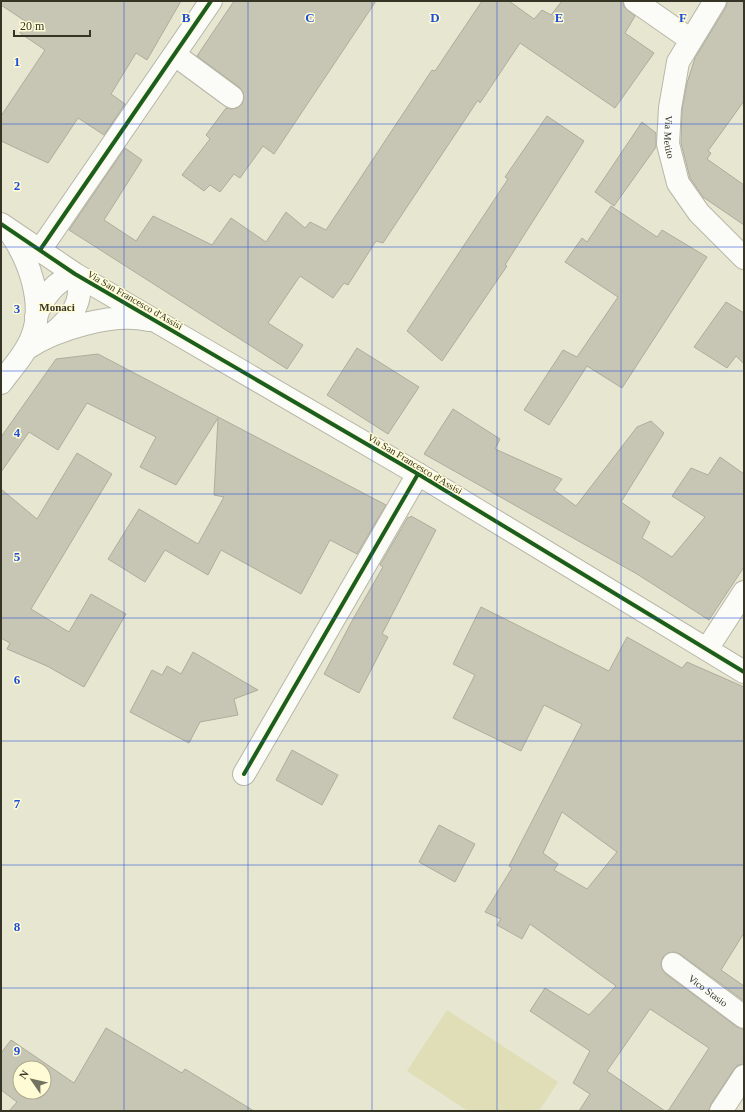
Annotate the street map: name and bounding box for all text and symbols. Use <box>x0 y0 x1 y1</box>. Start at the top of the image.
text: B <box>182 10 191 25</box>
text: C <box>305 10 315 25</box>
text: D <box>430 10 440 25</box>
text: E <box>555 10 563 25</box>
text: F <box>679 10 687 25</box>
scale bar <box>14 12 90 38</box>
text: 20 m <box>20 19 45 33</box>
text: 1 <box>14 54 20 69</box>
street label: Via Metito <box>662 115 677 159</box>
text: 2 <box>14 178 20 193</box>
street label: Via San Francesco d'Assisi <box>85 268 185 332</box>
text: 3 <box>14 301 21 316</box>
district label: Monaci <box>39 301 75 313</box>
text: 4 <box>14 425 21 440</box>
street label: Via San Francesco d'Assisi <box>366 431 464 497</box>
text: 5 <box>14 549 21 564</box>
text: 6 <box>14 672 21 687</box>
text: 7 <box>14 796 21 811</box>
text: 8 <box>14 919 21 934</box>
street label: Vico Stasio <box>687 972 730 1008</box>
text: 9 <box>14 1043 21 1058</box>
north arrow <box>12 1060 52 1100</box>
text: N <box>17 1068 31 1081</box>

